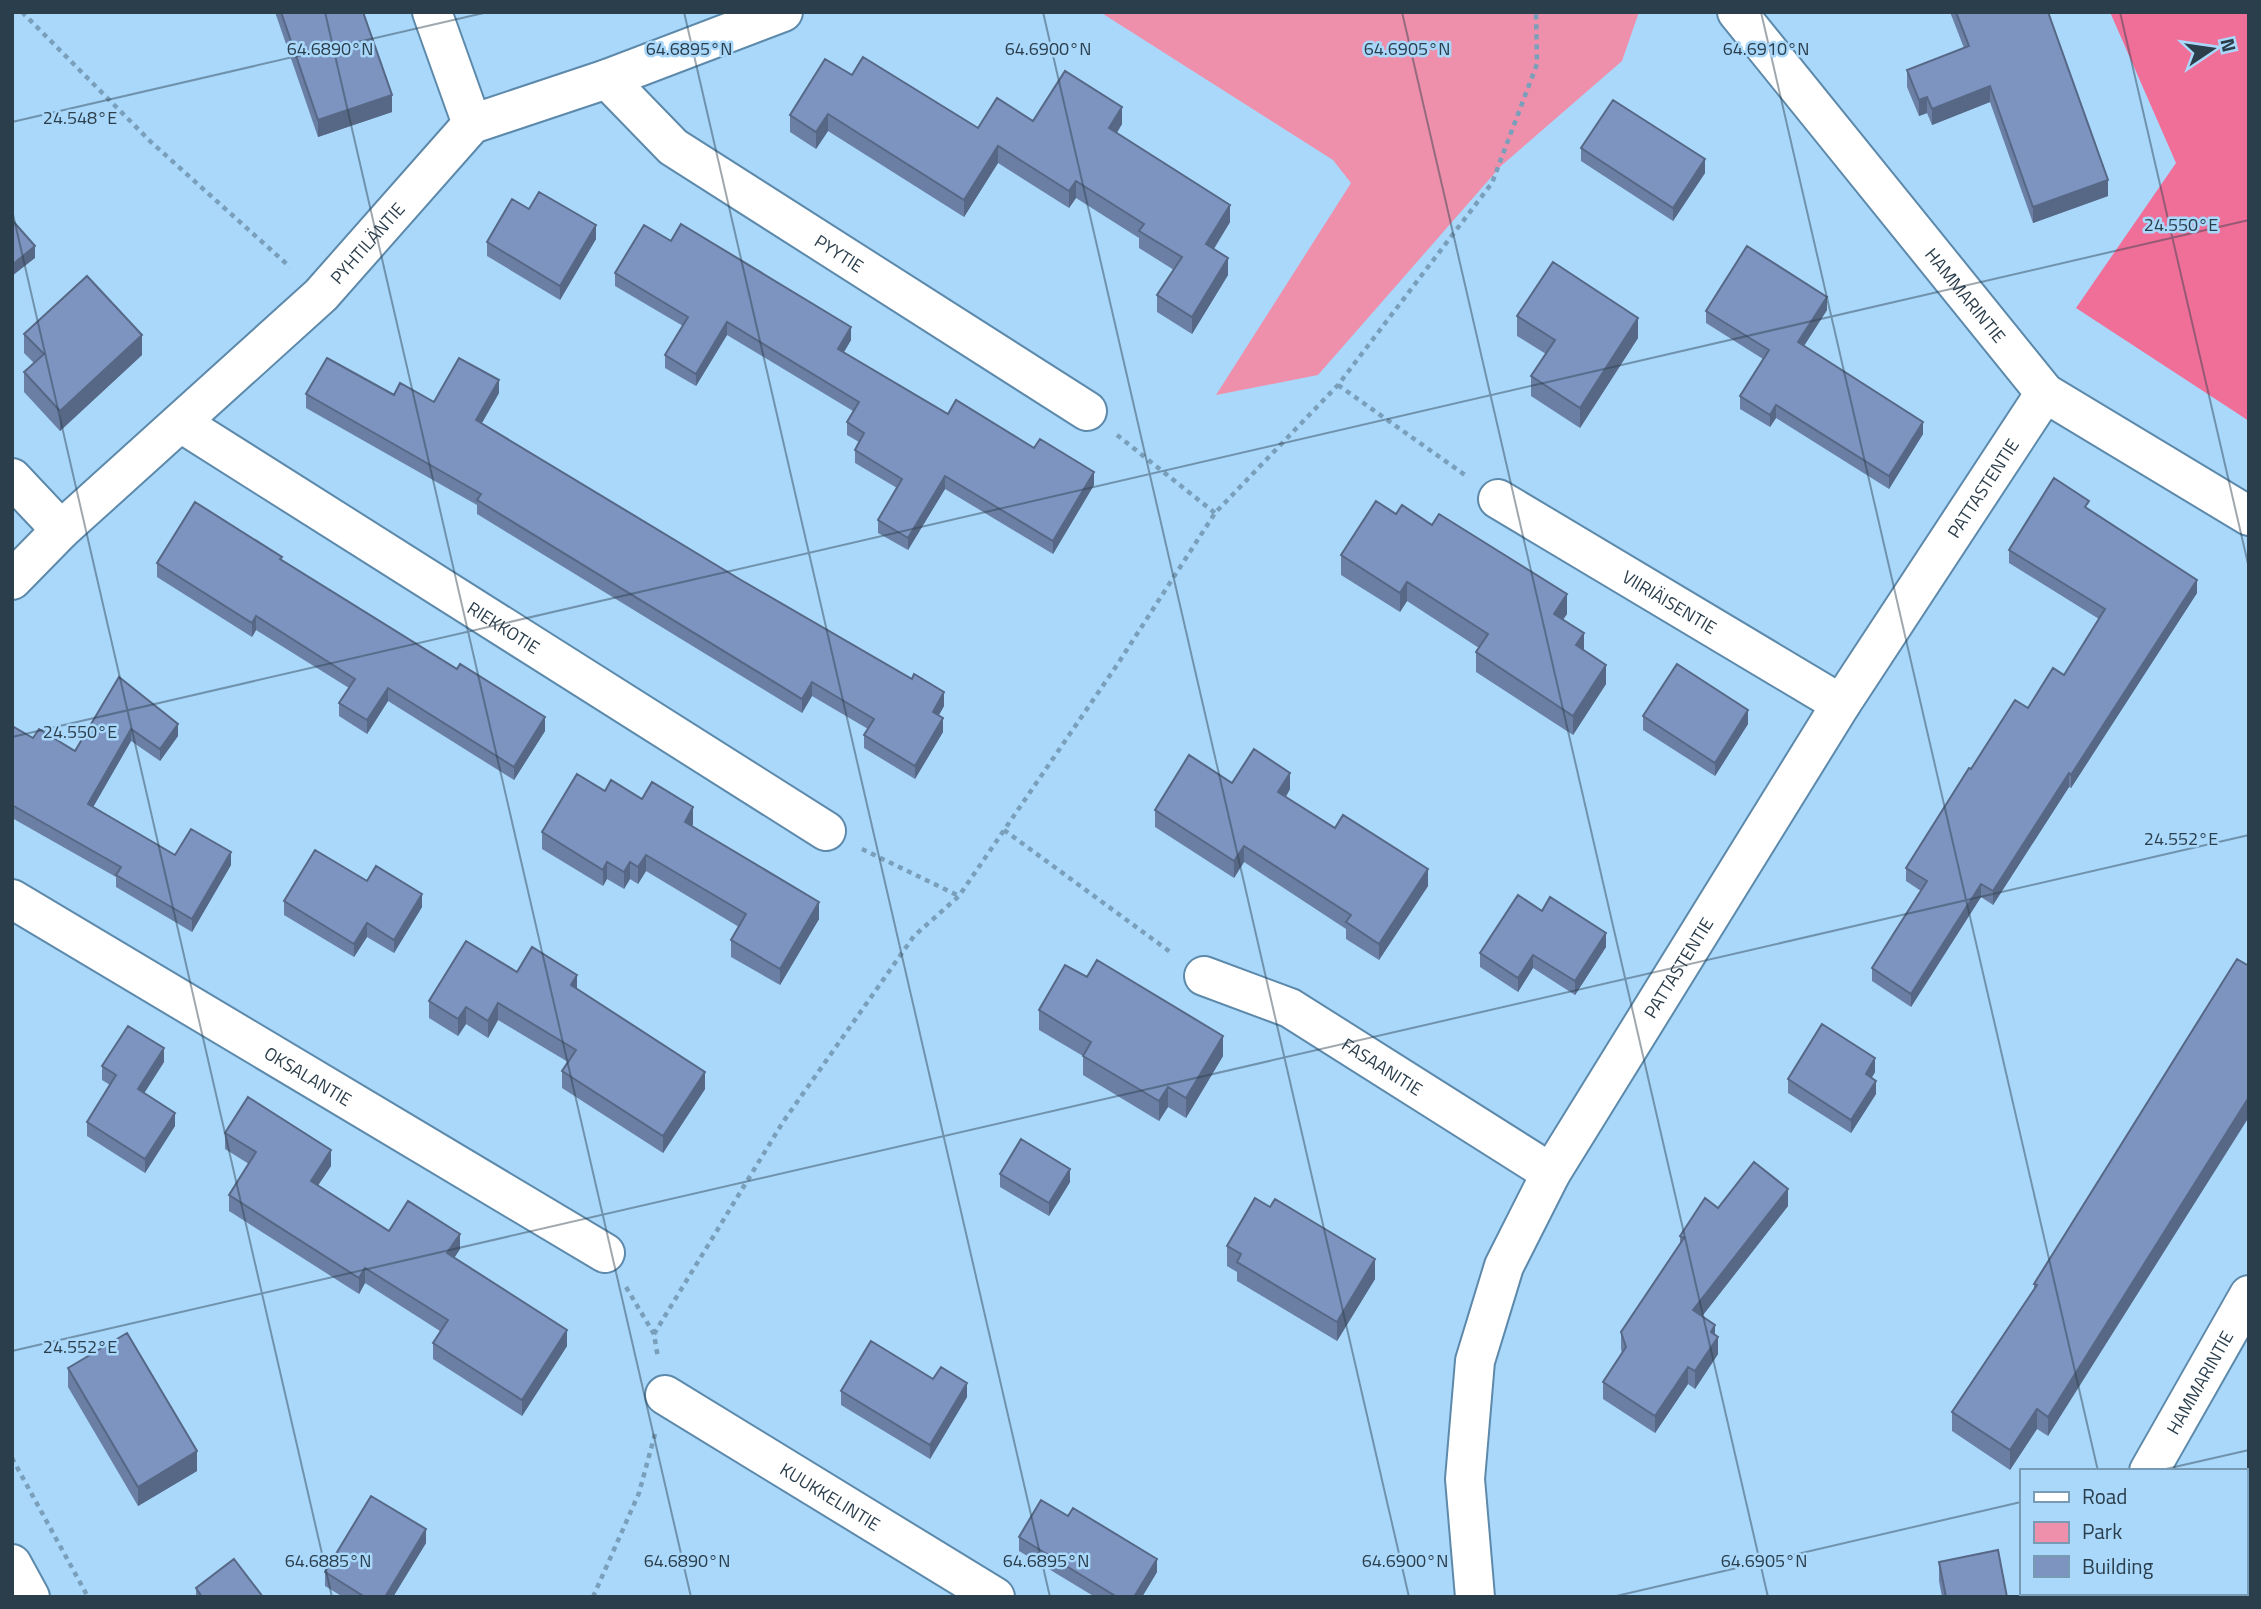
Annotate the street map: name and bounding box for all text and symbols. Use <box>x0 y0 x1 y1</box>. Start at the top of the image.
north arrow <box>2177 14 2247 84</box>
text: 64.6890°N <box>287 35 373 62</box>
text: 64.6895°N <box>646 35 732 62</box>
text: 64.6900°N <box>1005 35 1091 62</box>
text: 64.6905°N <box>1364 35 1450 62</box>
text: 64.6910°N <box>1723 35 1809 62</box>
text: N <box>2213 35 2245 55</box>
text: 24.548°E <box>43 104 117 131</box>
street label: PYHTILÄNTIE <box>323 196 411 290</box>
text: 24.550°E <box>2144 211 2218 238</box>
street label: PYYTIE <box>809 227 869 279</box>
street label: HAMMARINTIE <box>1919 242 2013 348</box>
street label: PATTASTENTIE <box>1940 433 2025 543</box>
street label: VIIRIÄISENTIE <box>1617 563 1722 640</box>
street label: RIEKKOTIE <box>462 594 545 660</box>
text: 24.550°E <box>43 718 117 745</box>
text: 24.552°E <box>2144 825 2218 852</box>
street label: PATTASTENTIE <box>1637 912 1720 1023</box>
street label: FASAANITIE <box>1337 1031 1428 1102</box>
street label: OKSALANTIE <box>259 1039 357 1113</box>
street label: HAMMARINTIE <box>2159 1325 2240 1439</box>
text: 24.552°E <box>43 1333 117 1360</box>
street label: KUUKKELINTIE <box>775 1455 886 1537</box>
legend <box>2020 1469 2247 1595</box>
text: Road <box>2082 1480 2127 1512</box>
text: Park <box>2082 1515 2122 1547</box>
text: 64.6885°N <box>285 1547 371 1574</box>
text: 64.6890°N <box>644 1547 730 1574</box>
text: 64.6895°N <box>1003 1547 1089 1574</box>
text: 64.6900°N <box>1362 1547 1448 1574</box>
text: 64.6905°N <box>1721 1547 1807 1574</box>
text: Building <box>2082 1550 2154 1582</box>

